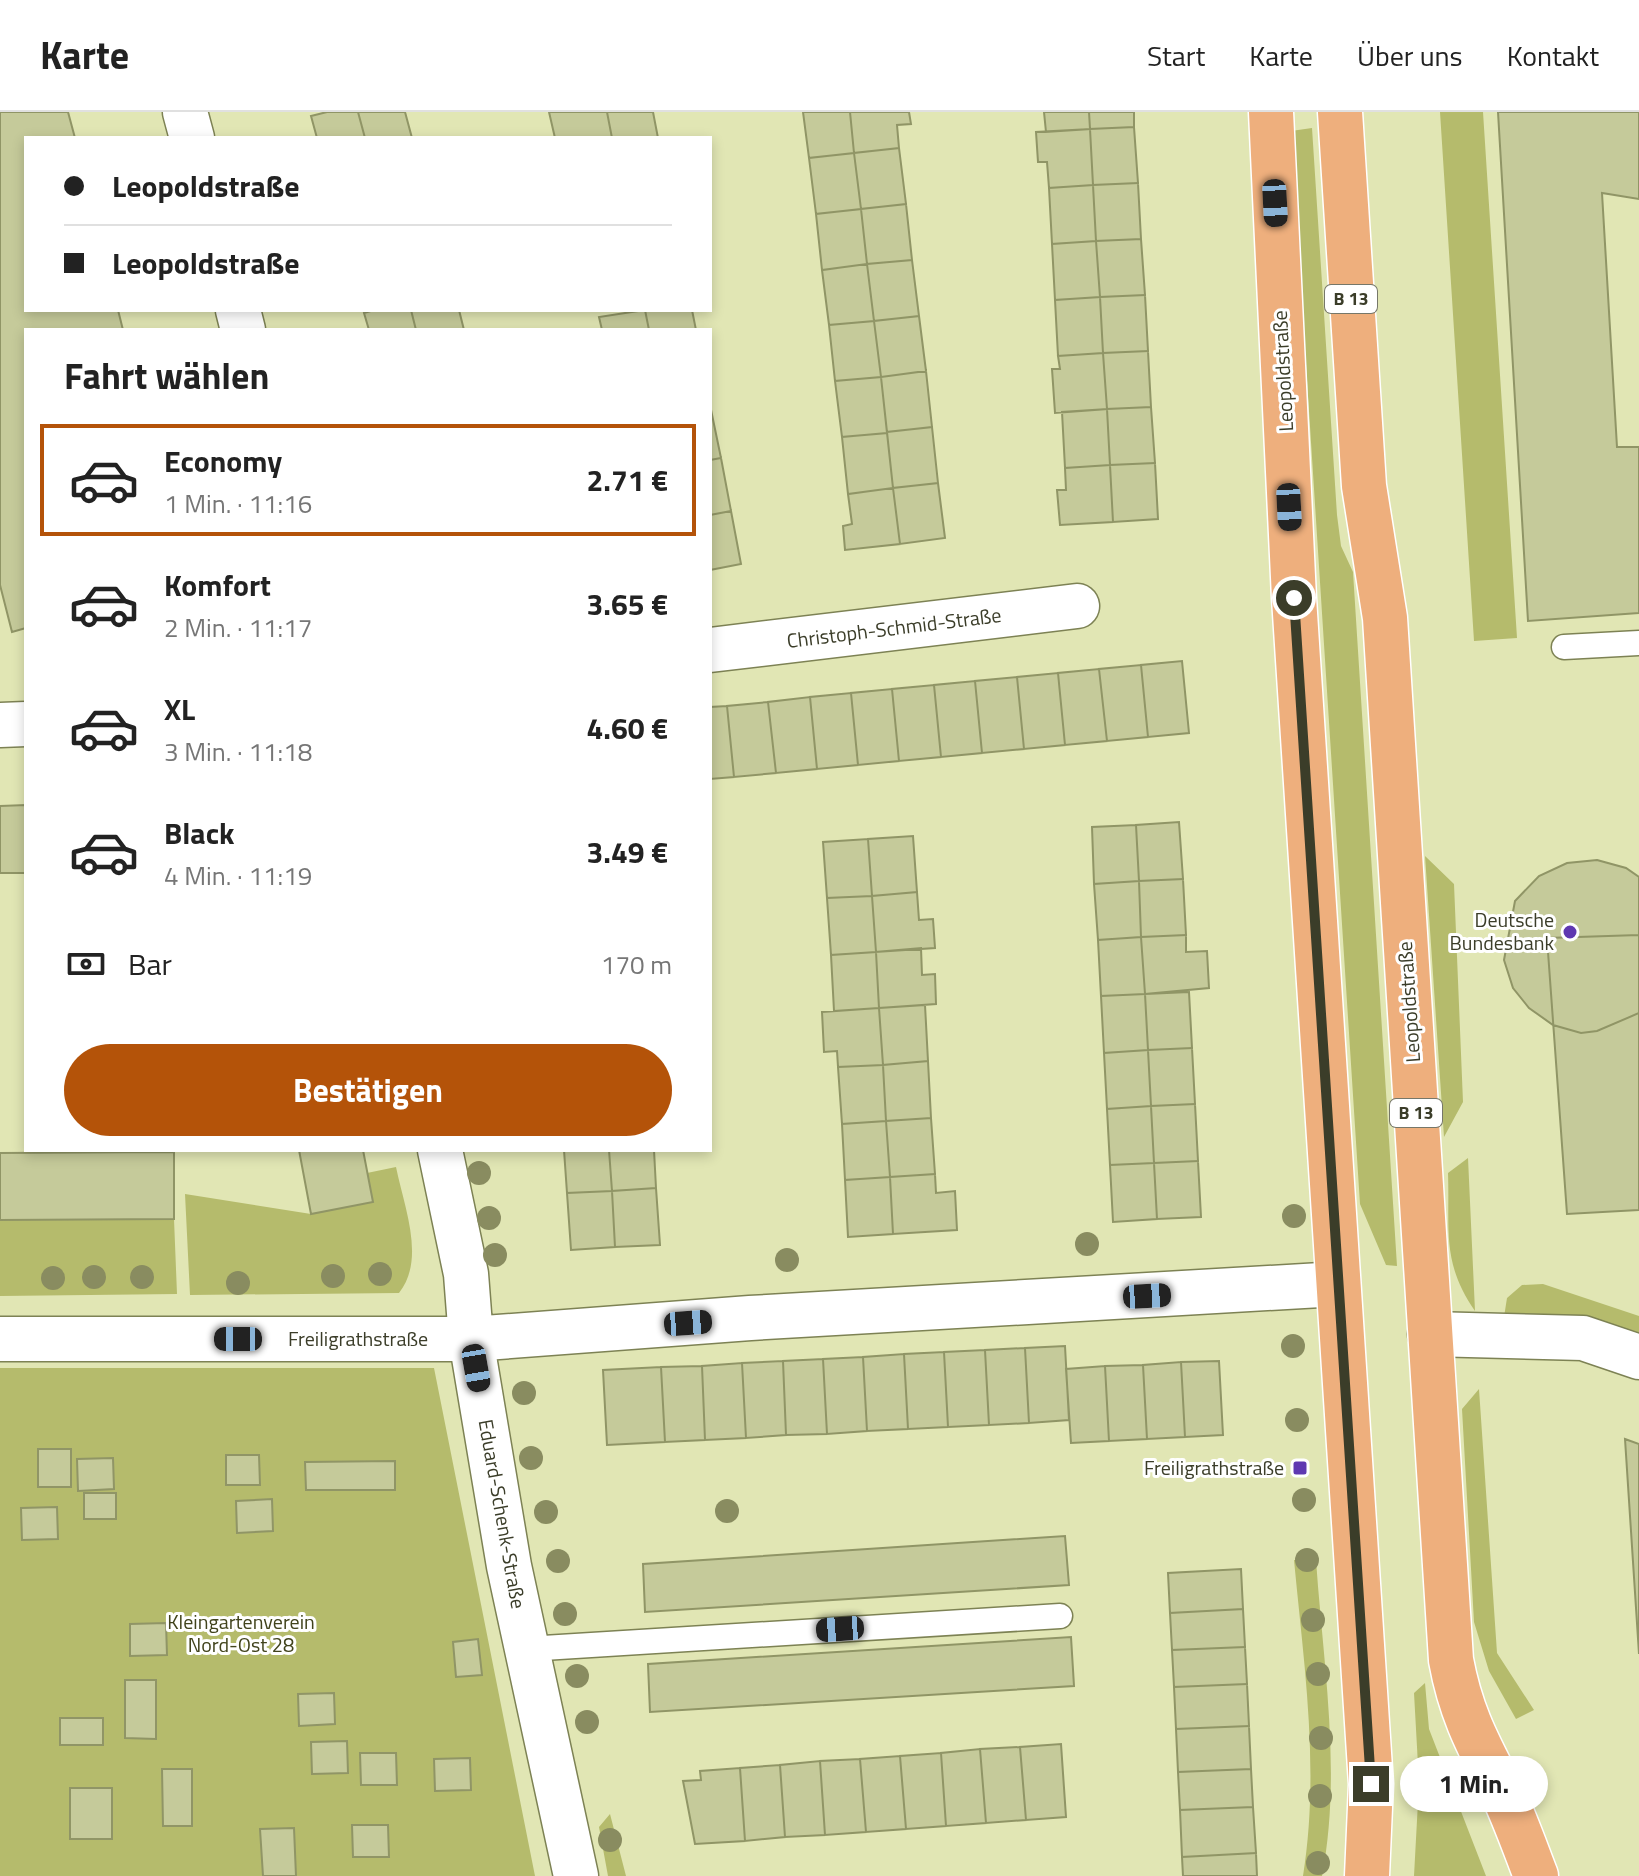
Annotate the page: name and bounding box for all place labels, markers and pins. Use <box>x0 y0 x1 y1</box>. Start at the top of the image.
place label: Deutsche Bundesbank <box>1449 904 1554 958</box>
marker: Deutsche Bundesbank <box>1561 923 1579 941</box>
place label: Freiligrathstraße <box>1144 1452 1284 1483</box>
marker: Freiligrathstraße <box>1291 1459 1309 1477</box>

